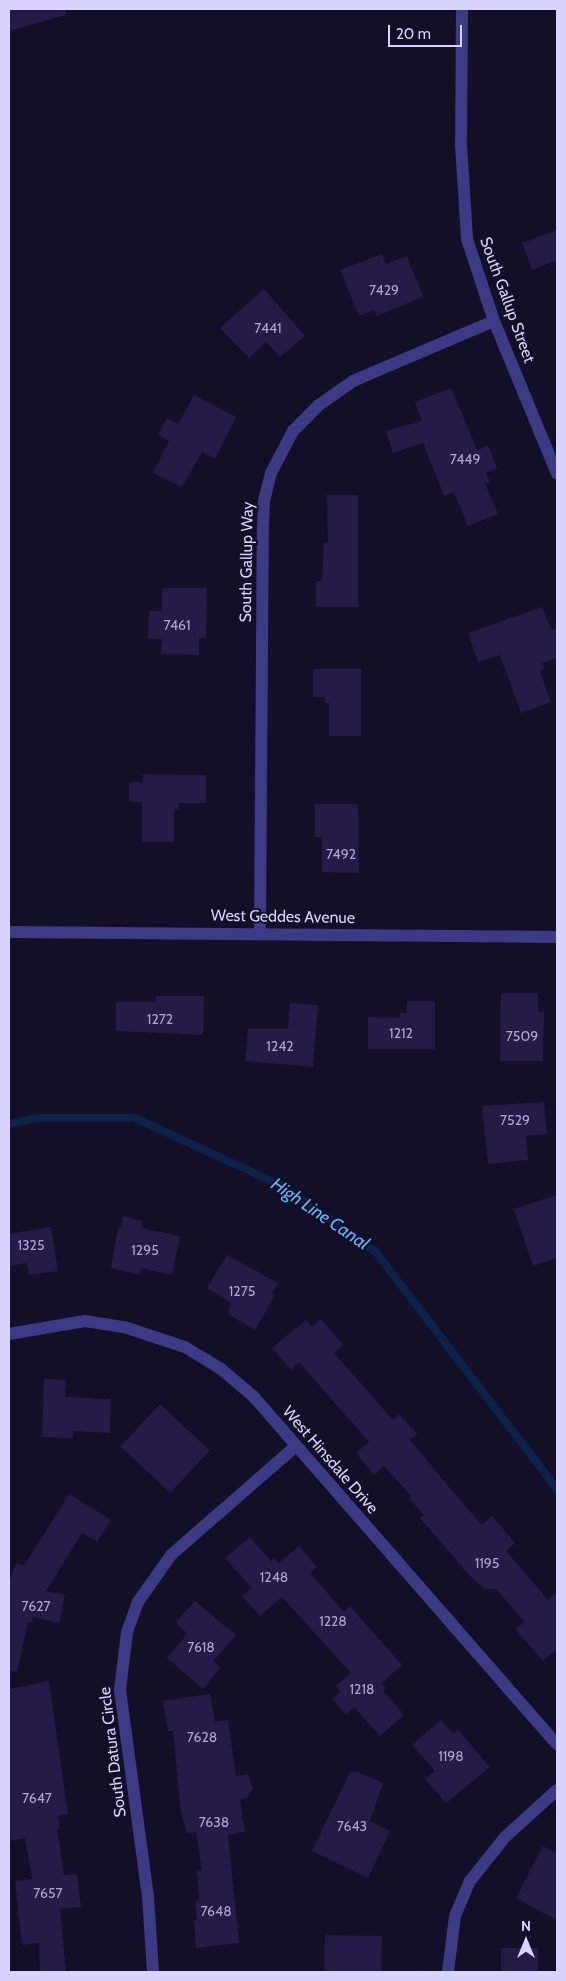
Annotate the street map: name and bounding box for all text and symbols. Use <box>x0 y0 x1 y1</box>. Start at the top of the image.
scale bar <box>391 15 465 47</box>
text: 20 m <box>396 25 431 43</box>
street label: South Gallup Street <box>475 235 539 365</box>
house number: 7429 <box>369 282 399 298</box>
house number: 7441 <box>254 320 282 336</box>
house number: 7449 <box>450 451 480 467</box>
street label: South Gallup Way <box>236 501 258 623</box>
house number: 7461 <box>163 617 191 633</box>
house number: 7492 <box>326 846 356 862</box>
street label: West Geddes Avenue <box>211 906 355 928</box>
house number: 1272 <box>147 1011 173 1027</box>
house number: 1212 <box>389 1025 413 1041</box>
house number: 7509 <box>506 1028 538 1044</box>
house number: 1242 <box>266 1038 294 1054</box>
house number: 7529 <box>500 1112 530 1128</box>
water label: High Line Canal <box>267 1173 373 1255</box>
house number: 1325 <box>17 1237 45 1253</box>
house number: 1295 <box>131 1242 159 1258</box>
house number: 1275 <box>229 1283 255 1299</box>
street label: West Hinsdale Drive <box>278 1402 382 1518</box>
house number: 1195 <box>475 1555 499 1571</box>
house number: 1248 <box>260 1569 288 1585</box>
house number: 7627 <box>21 1598 51 1614</box>
house number: 1228 <box>319 1613 347 1629</box>
house number: 7618 <box>187 1639 215 1655</box>
house number: 1218 <box>350 1681 374 1697</box>
street label: South Datura Circle <box>95 1686 131 1818</box>
house number: 7628 <box>187 1729 217 1745</box>
house number: 1198 <box>438 1748 464 1764</box>
house number: 7647 <box>22 1790 52 1806</box>
house number: 7638 <box>199 1814 229 1830</box>
house number: 7643 <box>337 1818 367 1834</box>
house number: 7657 <box>33 1885 63 1901</box>
house number: 7648 <box>200 1903 232 1919</box>
north arrow <box>501 1916 551 1966</box>
text: N <box>521 1917 531 1935</box>

